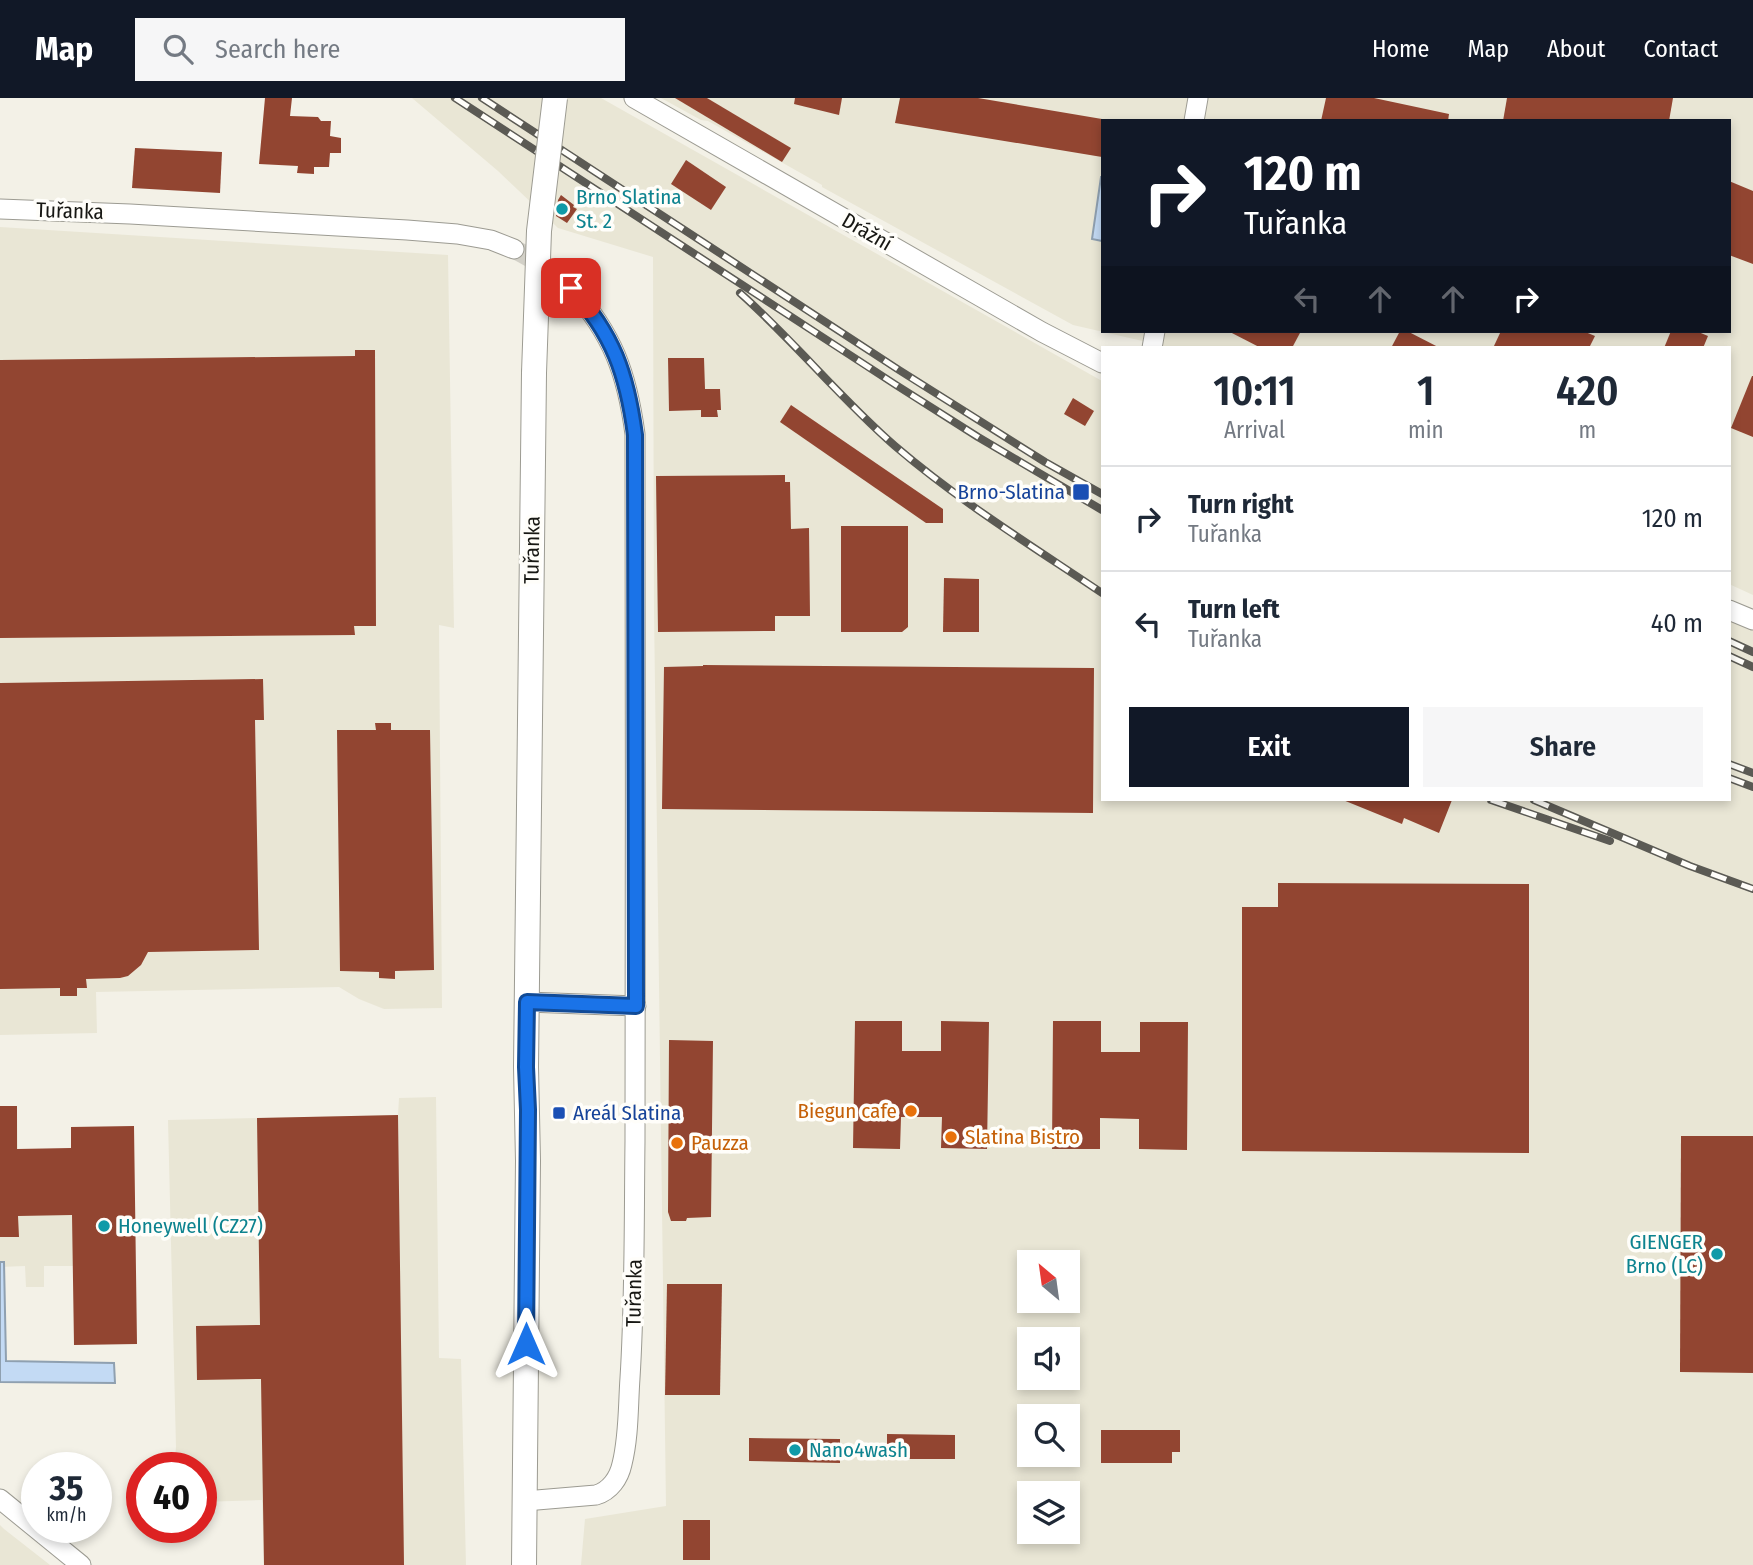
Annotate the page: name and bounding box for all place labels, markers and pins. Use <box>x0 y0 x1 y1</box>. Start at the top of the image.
place label: Brno Slatina St. 2 <box>576 184 682 234</box>
marker: Brno Slatina St. 2 <box>554 201 570 217</box>
pin <box>541 258 601 318</box>
place label: Brno-Slatina <box>958 479 1065 505</box>
marker: Brno-Slatina <box>1071 482 1091 502</box>
place label: Biegun cafe <box>798 1098 897 1124</box>
place label: Areál Slatina <box>573 1100 681 1126</box>
marker: Biegun cafe <box>903 1103 919 1119</box>
marker: Areál Slatina <box>551 1105 567 1121</box>
place label: Slatina Bistro <box>965 1124 1080 1150</box>
marker: Slatina Bistro <box>943 1129 959 1145</box>
place label: Pauzza <box>691 1130 749 1156</box>
marker: Pauzza <box>669 1135 685 1151</box>
place label: Honeywell (CZ27) <box>118 1213 263 1239</box>
marker: Honeywell (CZ27) <box>96 1218 112 1234</box>
place label: GIENGER Brno (LC) <box>1626 1229 1704 1279</box>
marker: GIENGER Brno (LC) <box>1709 1246 1725 1262</box>
place label: Nano4wash <box>809 1437 908 1463</box>
marker: Nano4wash <box>787 1442 803 1458</box>

